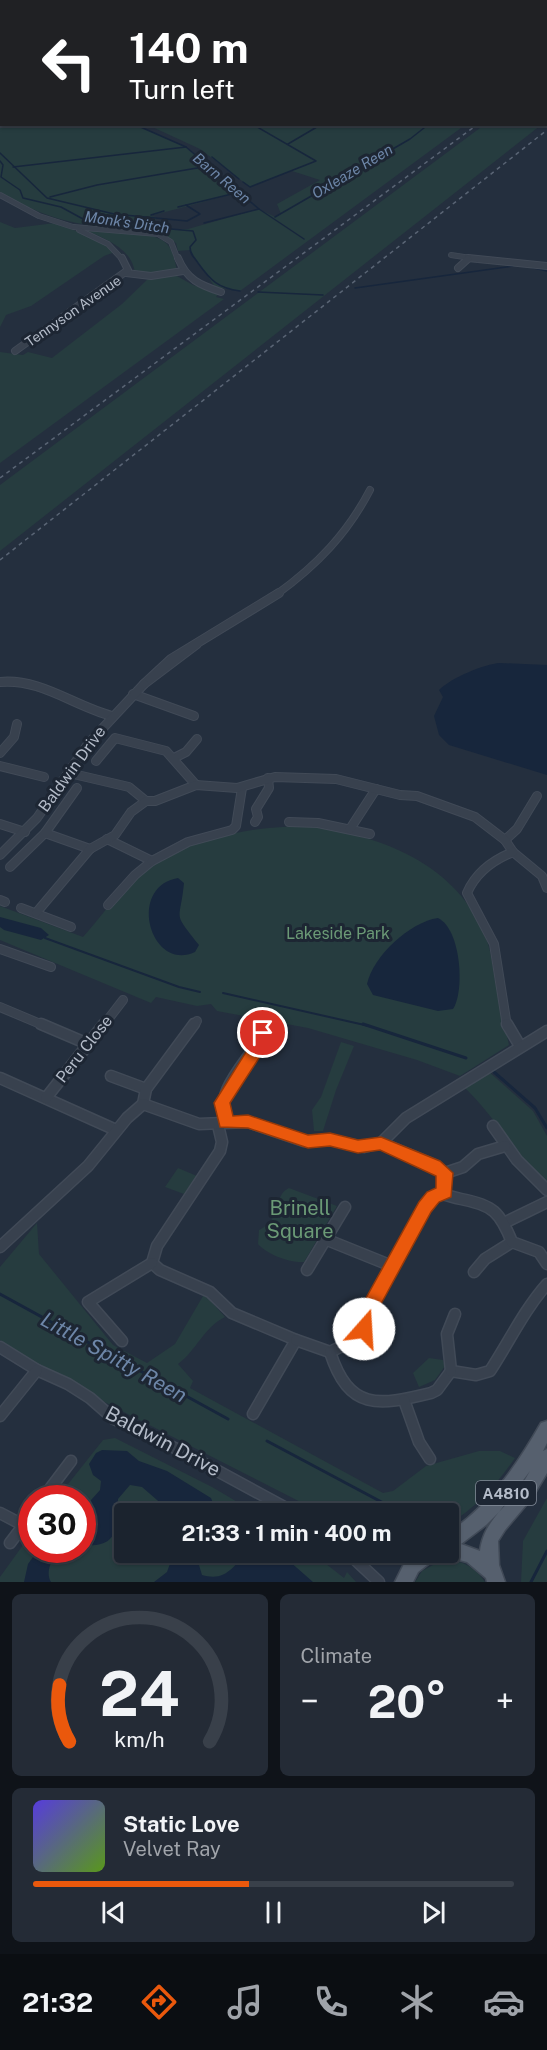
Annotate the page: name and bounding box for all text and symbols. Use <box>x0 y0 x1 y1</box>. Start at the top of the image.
text: 140 m <box>129 23 249 72</box>
icon: left <box>30 24 108 102</box>
text: Turn left <box>129 73 235 105</box>
water label: Oxleaze Reen <box>308 140 396 202</box>
water label: Barn Reen <box>190 149 254 207</box>
water label: Monk's Ditch <box>83 208 171 236</box>
street label: Tennyson Avenue <box>22 272 124 350</box>
street label: Baldwin Drive <box>34 722 110 816</box>
park label: Lakeside Park <box>286 924 390 943</box>
pin <box>237 1007 288 1058</box>
street label: Peru Close <box>52 1012 116 1086</box>
icon: arrive <box>246 1016 279 1049</box>
park label: Brinell Square <box>267 1196 333 1243</box>
position arrow <box>332 1297 396 1361</box>
water label: Little Spitty Reen <box>37 1306 191 1408</box>
street label: Baldwin Drive <box>101 1401 225 1481</box>
road number: A4810 <box>476 1481 536 1505</box>
speed limit sign: 30 <box>18 1485 96 1563</box>
text: 21:33 · 1 min · 400 m <box>181 1520 392 1546</box>
text: Climate <box>301 1644 372 1668</box>
text: 24 <box>99 1657 180 1730</box>
text: 20° <box>368 1675 447 1728</box>
text: − <box>301 1682 319 1720</box>
text: + <box>496 1682 514 1720</box>
text: km/h <box>115 1727 165 1752</box>
text: Static Love <box>123 1811 240 1837</box>
text: Velvet Ray <box>123 1837 221 1861</box>
icon: previous <box>97 1896 130 1929</box>
icon: pause <box>257 1896 290 1929</box>
icon: next <box>417 1896 450 1929</box>
icon: directions <box>138 1981 180 2023</box>
icon: music <box>224 1981 266 2023</box>
icon: phone <box>310 1981 352 2023</box>
icon: climate <box>396 1981 438 2023</box>
icon: car <box>483 1981 525 2023</box>
text: 21:32 <box>22 1986 93 2018</box>

